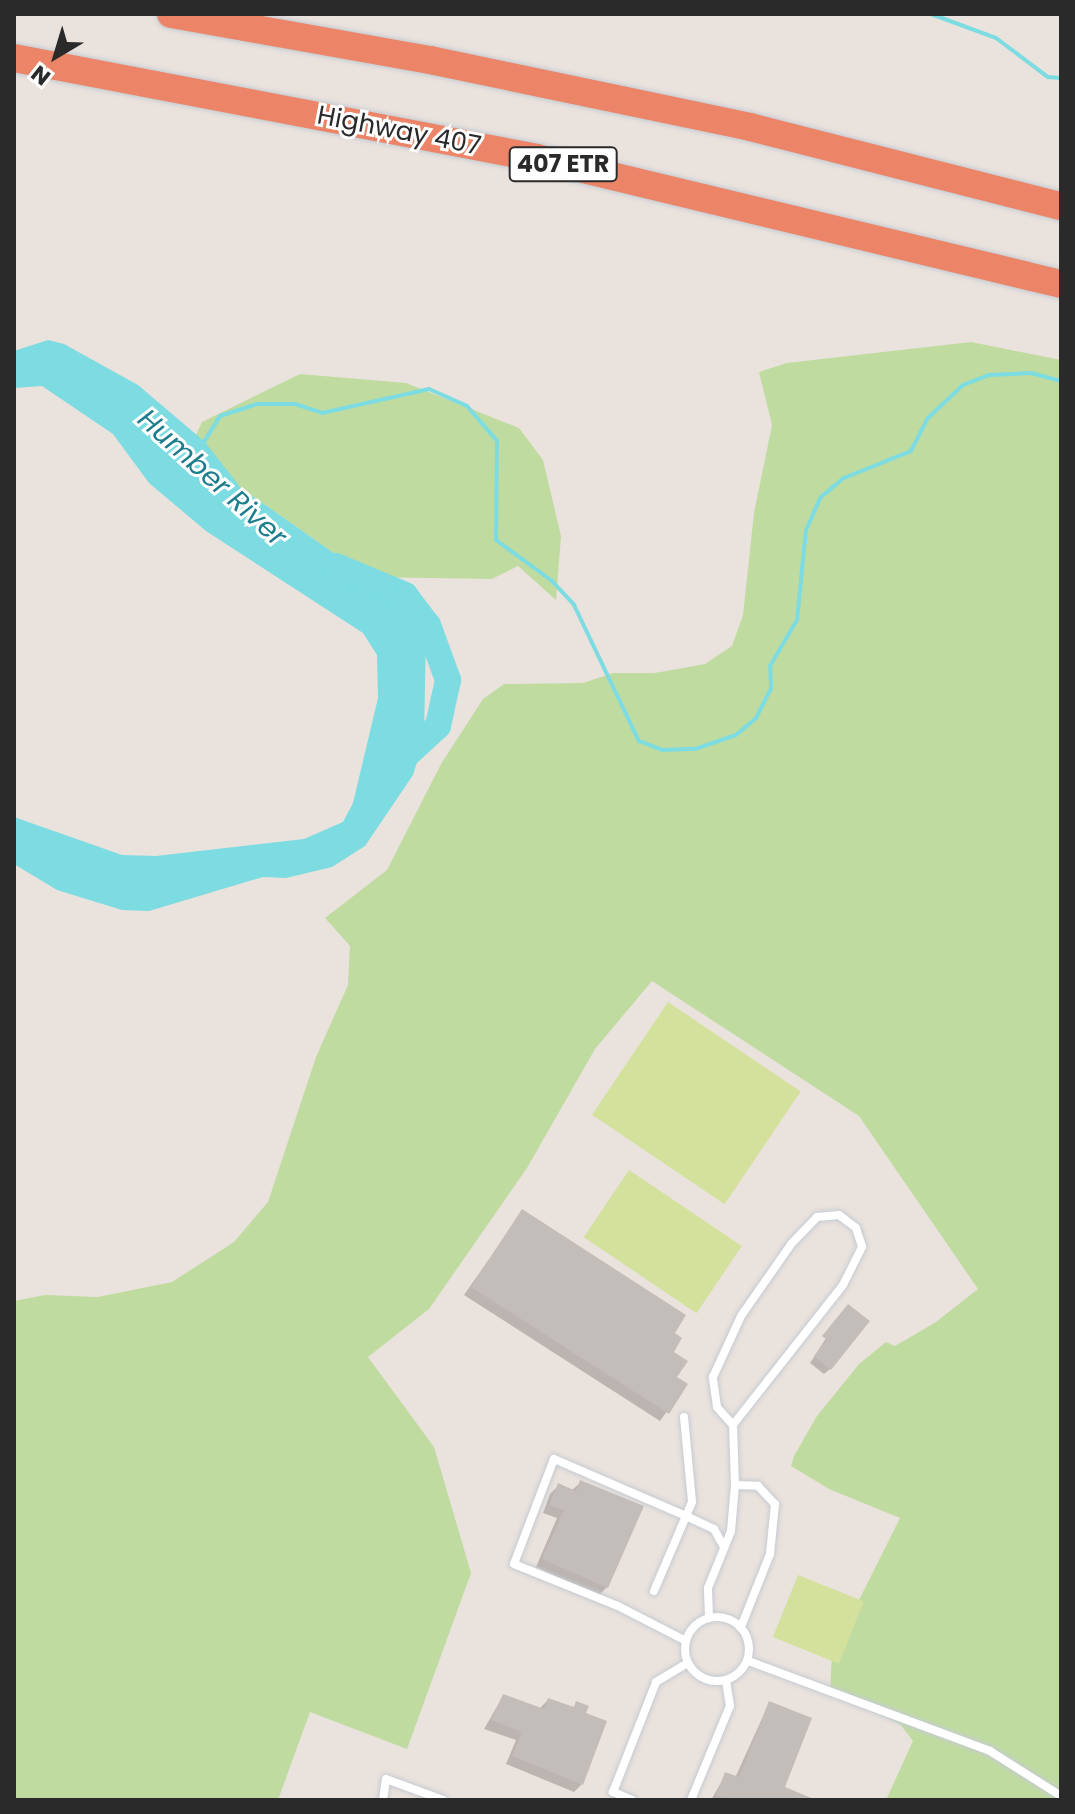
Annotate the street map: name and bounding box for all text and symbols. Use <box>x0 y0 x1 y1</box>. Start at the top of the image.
north arrow <box>16 16 96 96</box>
text: N <box>25 58 57 93</box>
street label: Highway 407 <box>315 100 483 162</box>
road number: 407 ETR <box>507 144 619 184</box>
water label: Humber River <box>131 402 293 554</box>

